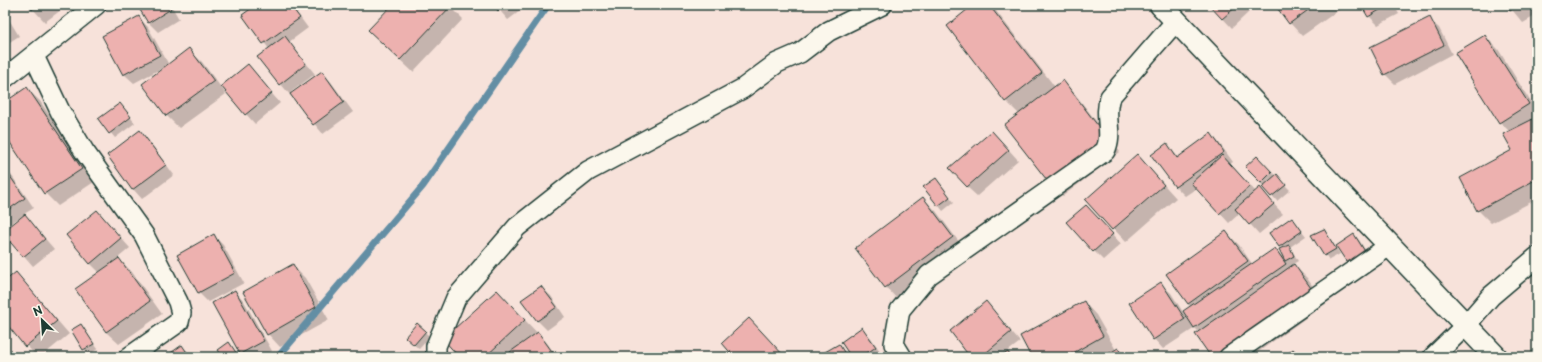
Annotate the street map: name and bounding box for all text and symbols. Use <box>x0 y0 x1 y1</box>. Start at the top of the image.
north arrow <box>22 300 62 340</box>
text: N <box>30 301 45 320</box>

